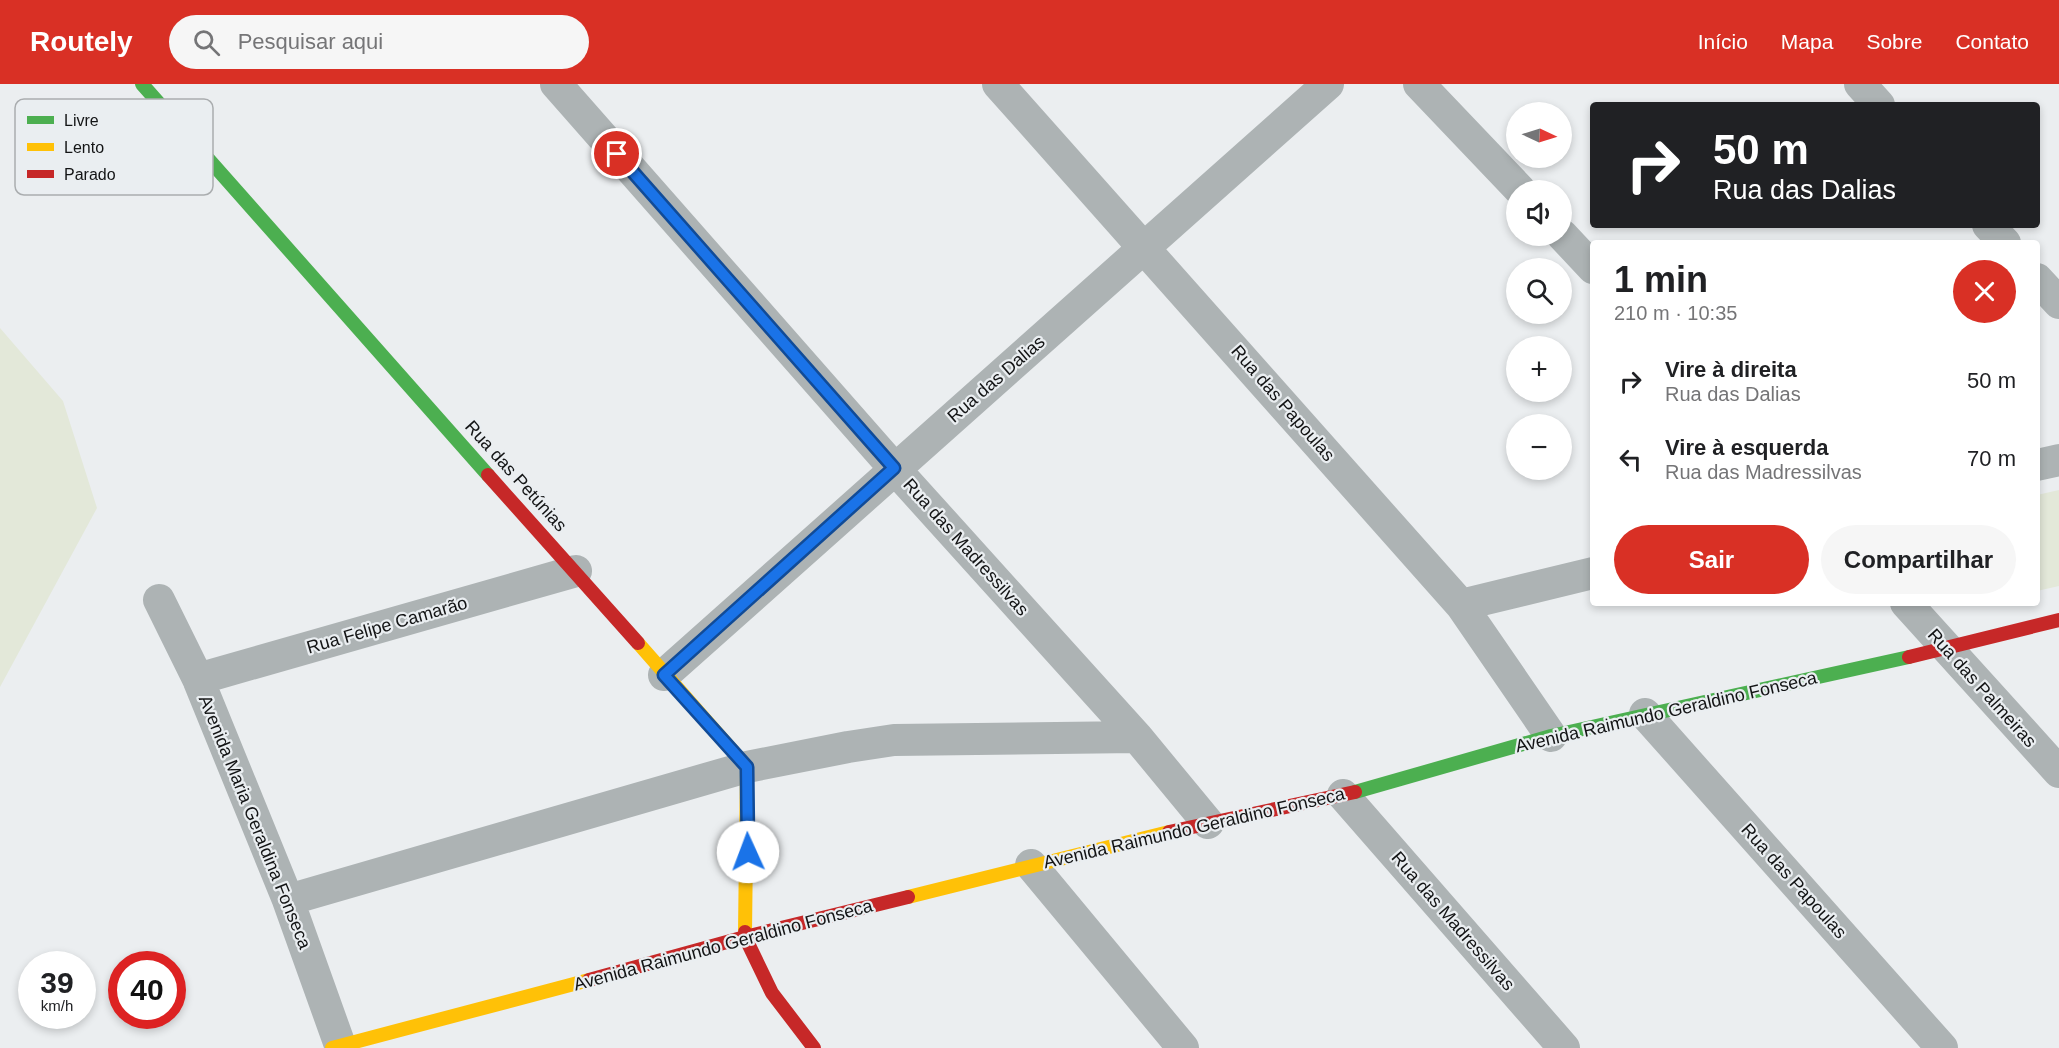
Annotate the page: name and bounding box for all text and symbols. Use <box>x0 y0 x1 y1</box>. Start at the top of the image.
search box <box>169 15 589 69</box>
text: Routely <box>30 26 133 57</box>
icon: search <box>190 26 223 59</box>
text: Pesquisar aqui <box>238 29 383 54</box>
text: Início <box>1698 30 1748 53</box>
text: Mapa <box>1781 30 1833 53</box>
text: Sobre <box>1866 30 1922 53</box>
text: Contato <box>1955 30 2029 53</box>
legend <box>15 99 213 195</box>
north arrow <box>1506 102 1572 168</box>
map controls <box>1506 102 1572 480</box>
text: Livre <box>64 112 99 129</box>
icon: right <box>1614 126 1692 204</box>
text: 50 m <box>1713 126 1809 173</box>
pin <box>591 128 642 179</box>
icon: arrive <box>600 137 633 170</box>
text: Lento <box>64 139 104 156</box>
text: Parado <box>64 166 116 183</box>
text: Rua das Dalias <box>1713 175 1896 205</box>
button: sound <box>1506 180 1572 246</box>
button: search <box>1506 258 1572 324</box>
text: 1 min <box>1614 259 1708 300</box>
button: close <box>1953 260 2016 323</box>
text: 210 m · 10:35 <box>1614 302 1737 324</box>
street label: Rua das Dalias <box>943 331 1049 427</box>
button: + <box>1506 336 1572 402</box>
street label: Rua das Papoulas <box>1227 341 1339 465</box>
text: Vire à direita <box>1665 357 1797 382</box>
icon: right <box>1614 365 1647 398</box>
text: 50 m <box>1967 368 2016 393</box>
text: Rua das Dalias <box>1665 383 1801 405</box>
button: − <box>1506 414 1572 480</box>
street label: Rua das Petúnias <box>461 417 571 535</box>
text: Vire à esquerda <box>1665 435 1828 460</box>
icon: left <box>1614 443 1647 476</box>
text: 70 m <box>1967 446 2016 471</box>
text: Rua das Madressilvas <box>1665 461 1862 483</box>
street label: Rua das Madressilvas <box>899 475 1033 619</box>
button: Sair <box>1614 525 1809 594</box>
button: Compartilhar <box>1821 525 2016 594</box>
street label: Rua Felipe Camarão <box>304 592 470 658</box>
street label: Rua das Palmeiras <box>1924 625 2040 751</box>
street label: Avenida Raimundo Geraldino Fonseca <box>1513 667 1820 756</box>
street label: Avenida Maria Geraldina Fonseca <box>195 692 316 953</box>
street label: Avenida Raimundo Geraldino Fonseca <box>1041 783 1348 872</box>
position arrow <box>716 820 780 884</box>
street label: Rua das Papoulas <box>1737 820 1851 942</box>
street label: Rua das Madressilvas <box>1387 848 1519 994</box>
street label: Avenida Raimundo Geraldino Fonseca <box>571 895 876 995</box>
speed limit sign: 40 <box>108 951 186 1029</box>
text: 39 <box>40 966 74 999</box>
text: km/h <box>41 997 73 1014</box>

